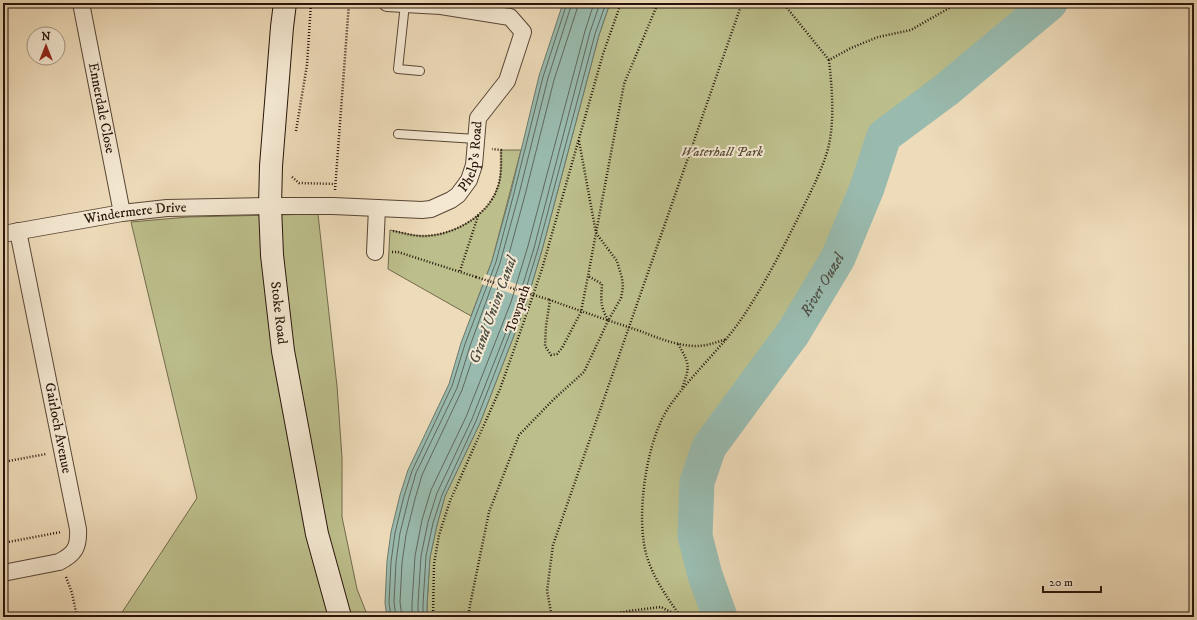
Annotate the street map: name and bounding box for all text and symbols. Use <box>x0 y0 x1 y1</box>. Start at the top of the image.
north arrow <box>26 26 66 66</box>
text: N <box>41 30 51 44</box>
street label: Ennerdale Close <box>84 61 119 155</box>
street label: Phelp's Road <box>454 120 487 196</box>
park label: Waterhall Park <box>681 143 763 161</box>
street label: Windermere Drive <box>82 199 187 229</box>
water label: River Ouzel <box>795 249 849 320</box>
water label: Grand Union Canal <box>465 252 522 366</box>
street label: Stoke Road <box>266 280 291 345</box>
street label: Towpath <box>501 282 535 335</box>
street label: Gairloch Avenue <box>40 381 76 475</box>
scale bar <box>1043 568 1101 594</box>
text: 20 m <box>1049 575 1073 590</box>

